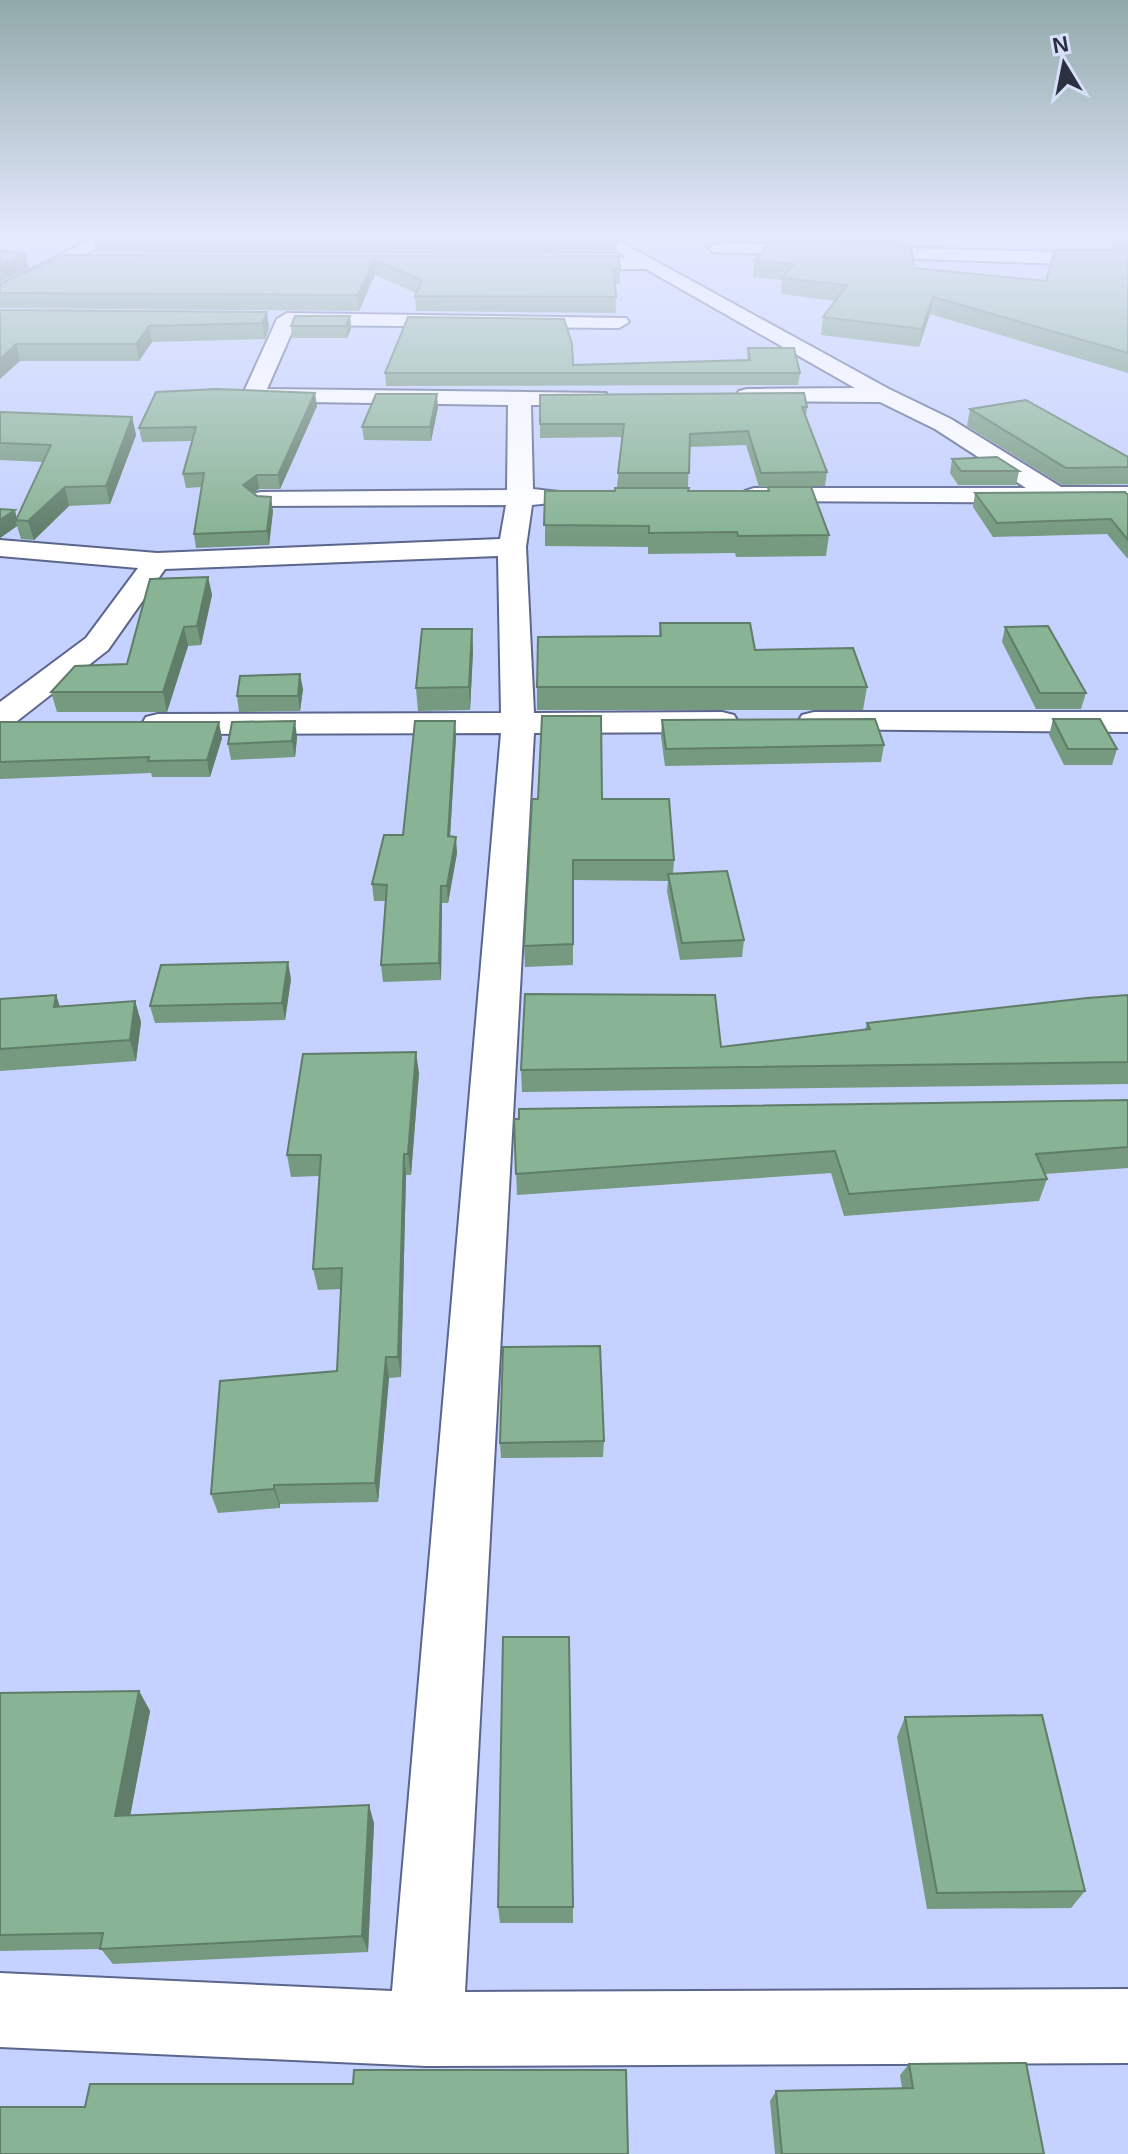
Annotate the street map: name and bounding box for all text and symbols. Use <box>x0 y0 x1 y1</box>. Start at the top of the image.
north arrow <box>1024 24 1104 104</box>
text: N <box>1051 31 1071 58</box>

